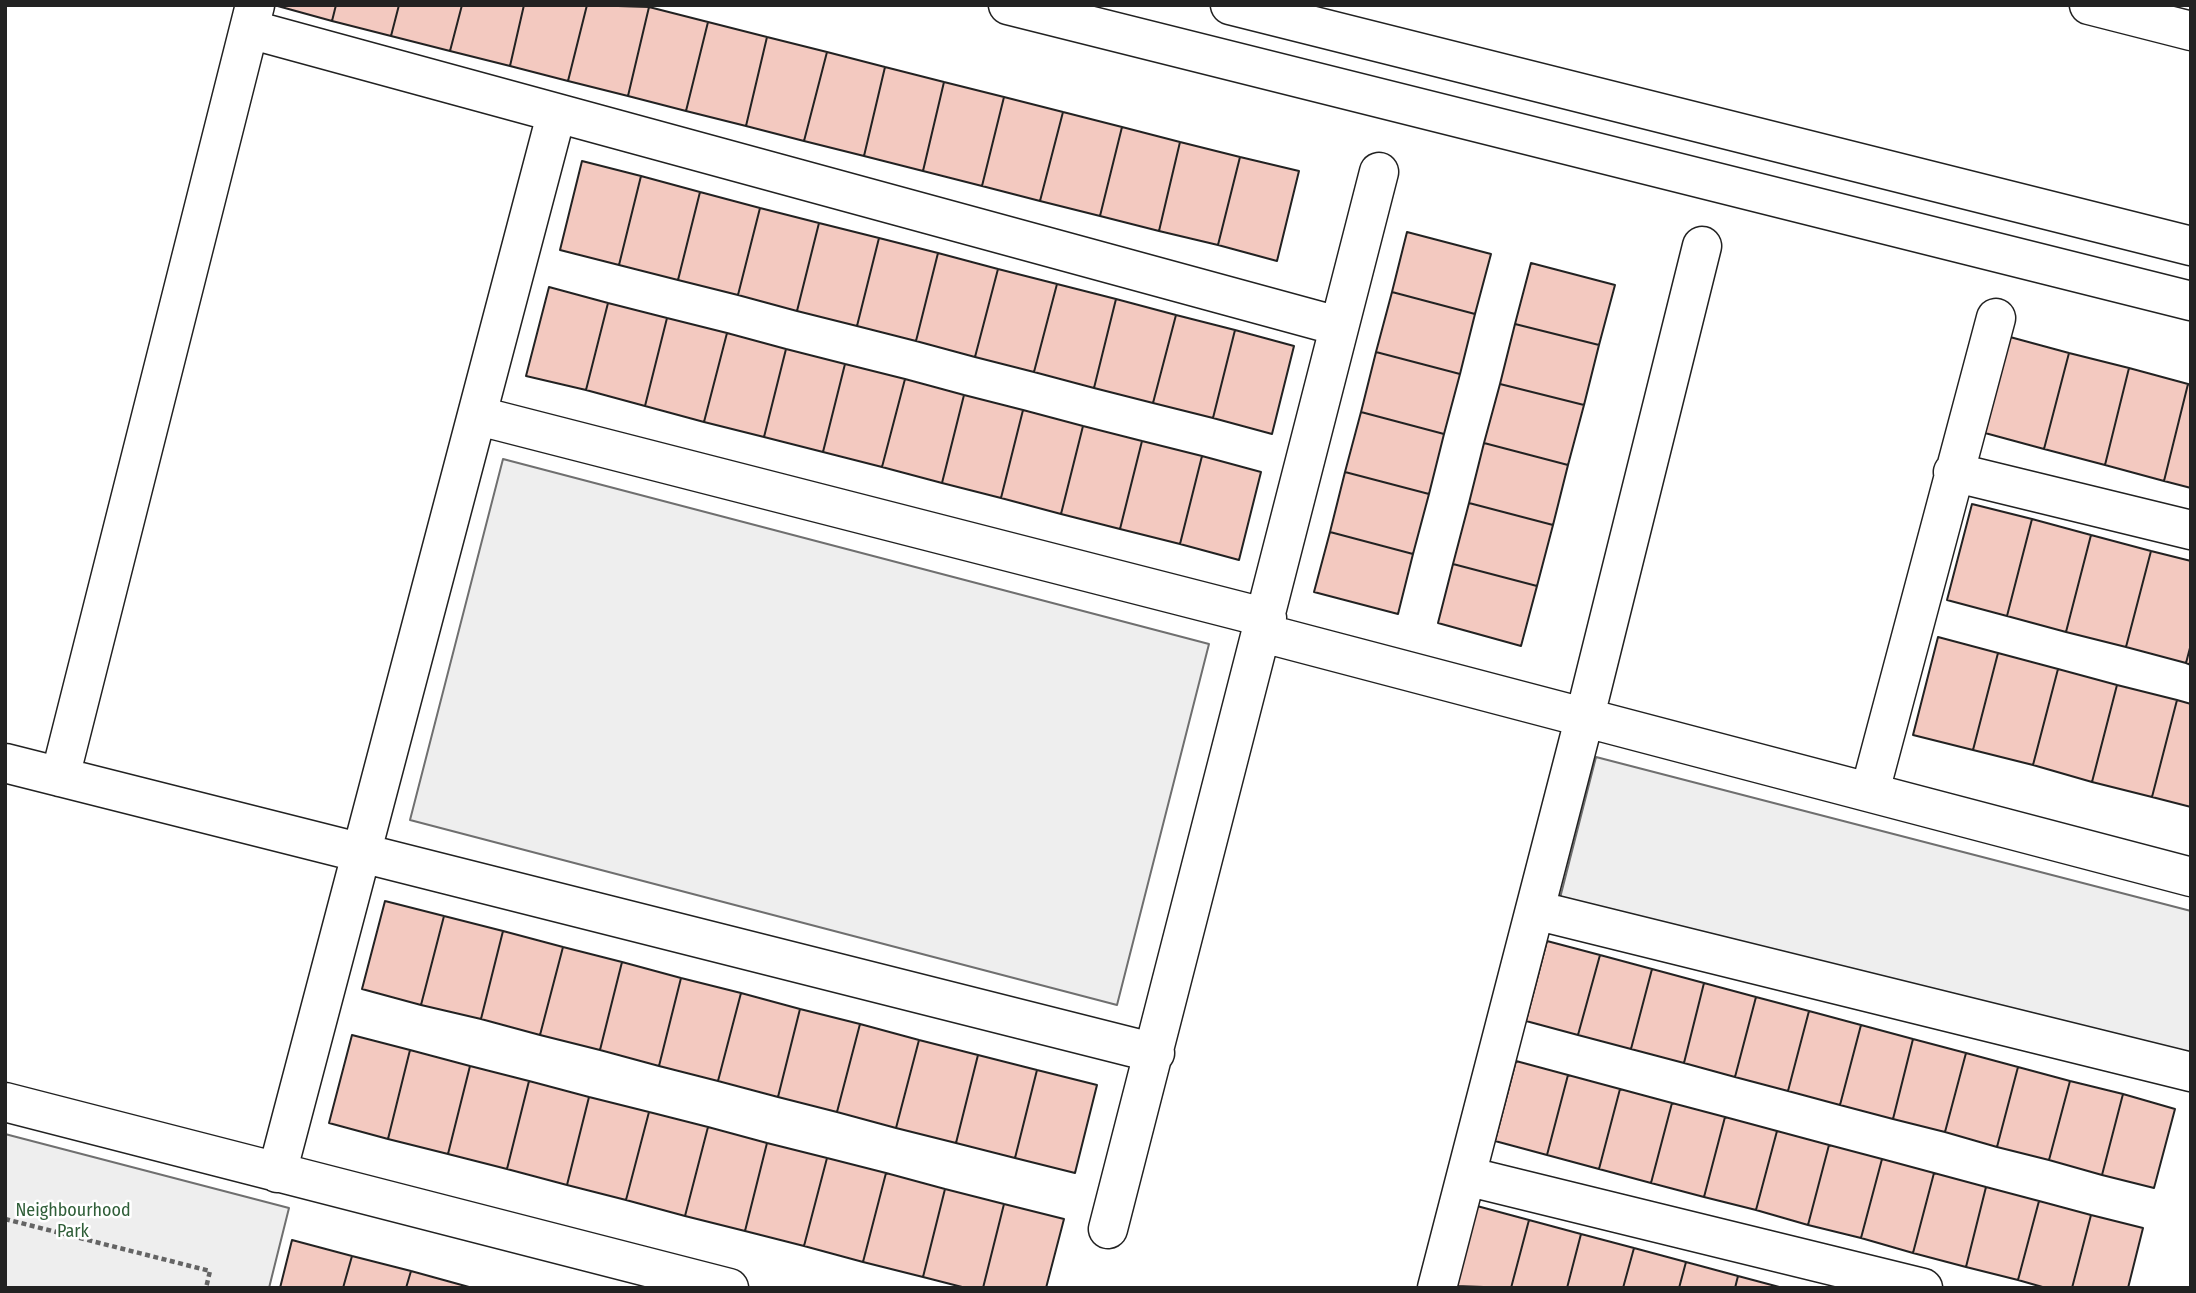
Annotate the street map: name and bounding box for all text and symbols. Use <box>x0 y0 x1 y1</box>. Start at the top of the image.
park label: Neighbourhood Park <box>15 1200 131 1242</box>

